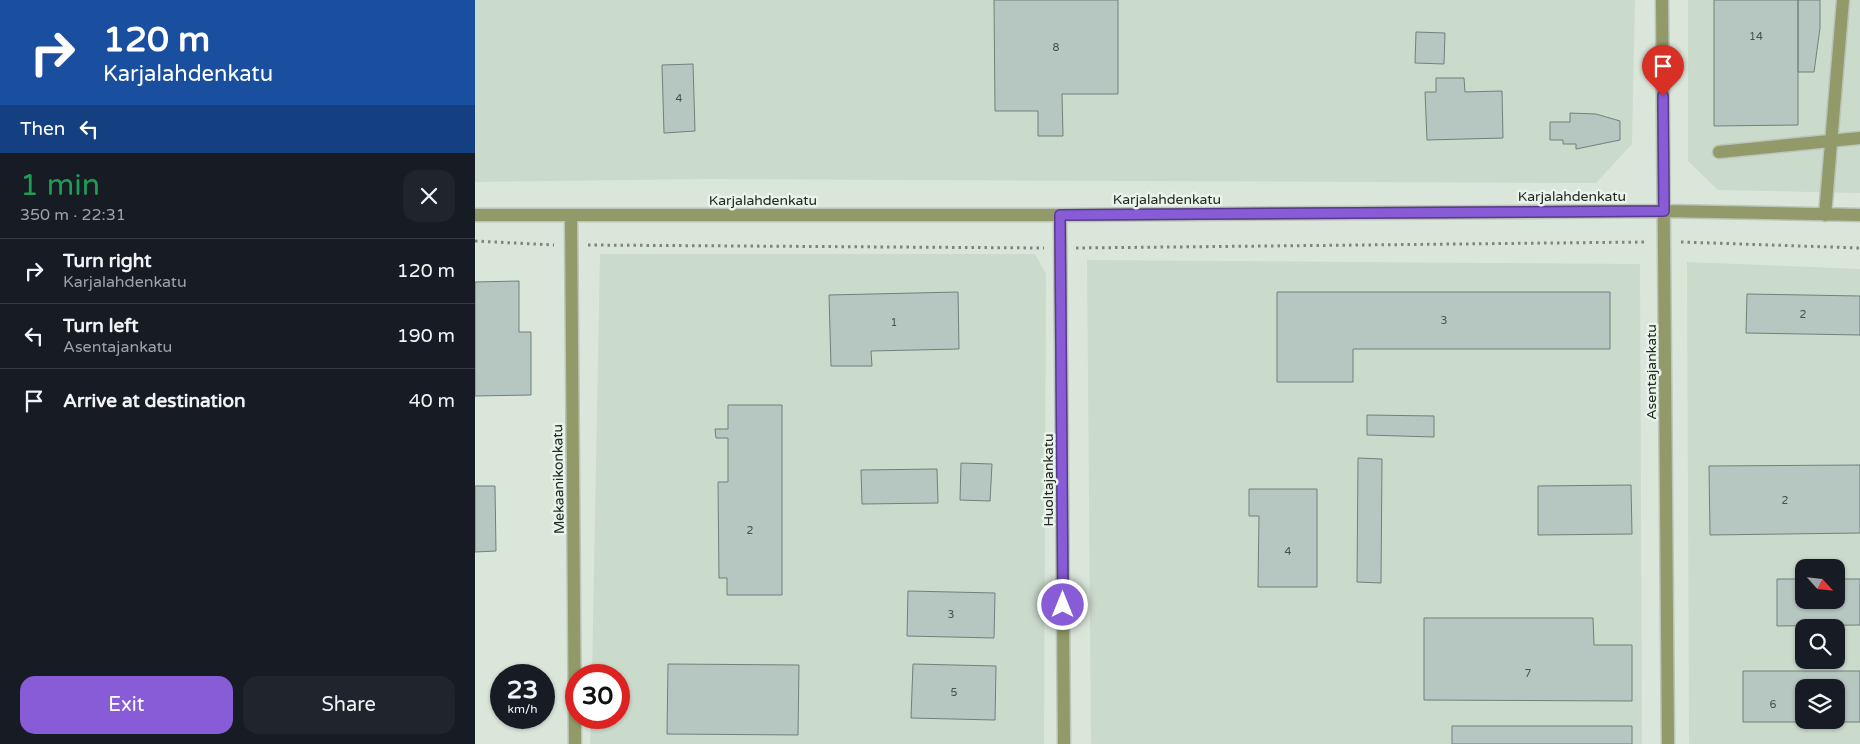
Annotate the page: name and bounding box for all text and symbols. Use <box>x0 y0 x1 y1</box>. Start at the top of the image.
text: 120 m <box>103 19 210 61</box>
icon: right <box>20 20 85 85</box>
house number: 14 <box>1749 30 1763 43</box>
house number: 8 <box>1053 41 1060 54</box>
pin <box>1642 45 1684 96</box>
icon: arrive <box>1649 52 1677 80</box>
text: Karjalahdenkatu <box>103 61 273 87</box>
house number: 4 <box>676 92 683 105</box>
icon: left <box>75 115 103 143</box>
text: Then <box>20 118 65 140</box>
text: 1 min <box>20 167 100 204</box>
button: close <box>403 170 455 222</box>
street label: Karjalahdenkatu <box>1518 188 1626 205</box>
street label: Karjalahdenkatu <box>1113 191 1221 208</box>
street label: Karjalahdenkatu <box>709 192 817 209</box>
text: 350 m · 22:31 <box>20 205 126 225</box>
text: Turn right <box>63 250 151 272</box>
icon: right <box>20 257 48 285</box>
text: 120 m <box>397 260 455 282</box>
text: Karjalahdenkatu <box>63 272 187 292</box>
house number: 2 <box>1800 308 1807 321</box>
house number: 3 <box>1441 314 1448 327</box>
text: Turn left <box>63 315 139 337</box>
house number: 1 <box>891 316 897 329</box>
icon: left <box>20 322 48 350</box>
street label: Asentajankatu <box>1643 324 1660 420</box>
text: 190 m <box>397 325 455 347</box>
text: Asentajankatu <box>63 337 172 357</box>
icon: arrive <box>20 387 48 415</box>
text: Arrive at destination <box>63 390 246 412</box>
text: 40 m <box>409 390 455 412</box>
street label: Mekaanikonkatu <box>549 424 568 534</box>
street label: Huoltajankatu <box>1040 433 1057 527</box>
house number: 2 <box>1782 494 1789 507</box>
house number: 2 <box>747 524 754 537</box>
house number: 4 <box>1285 545 1292 558</box>
north arrow <box>1795 559 1845 609</box>
map controls <box>1795 559 1845 729</box>
position arrow <box>1036 578 1088 630</box>
house number: 3 <box>948 608 955 621</box>
button: search <box>1795 619 1845 669</box>
speed limit sign: 30 <box>565 664 630 729</box>
house number: 7 <box>1525 667 1532 680</box>
text: 23 <box>507 675 538 705</box>
button: Exit <box>20 676 233 734</box>
button: Share <box>243 676 455 734</box>
button: layers <box>1795 679 1845 729</box>
house number: 5 <box>951 686 958 699</box>
house number: 6 <box>1770 698 1777 711</box>
text: km/h <box>507 702 538 716</box>

